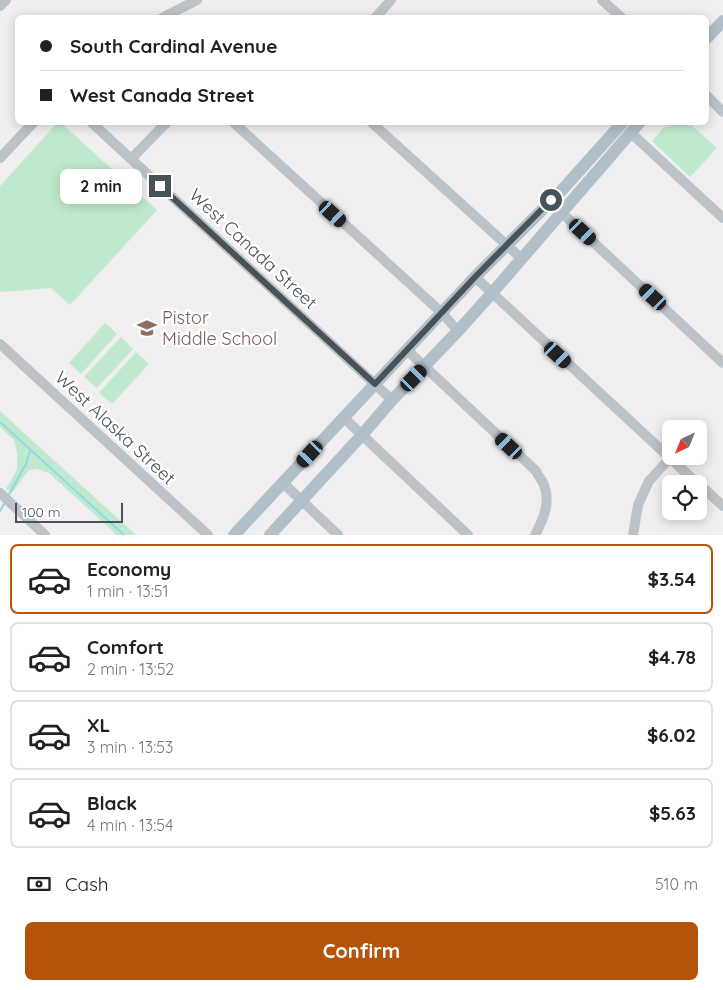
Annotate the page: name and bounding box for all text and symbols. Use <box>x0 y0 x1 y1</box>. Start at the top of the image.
text: South Cardinal Avenue <box>70 34 277 58</box>
text: West Canada Street <box>70 83 255 107</box>
callout: 2 min <box>60 168 142 204</box>
route end <box>149 175 171 197</box>
text: 2 min <box>80 176 122 196</box>
street label: West Canada Street <box>185 183 322 314</box>
route start <box>540 189 562 211</box>
car <box>316 198 349 230</box>
car <box>566 216 599 248</box>
car <box>636 281 669 313</box>
place label: Pistor Middle School <box>162 306 277 350</box>
school or university icon: Pistor Middle School <box>136 317 158 339</box>
car <box>541 339 574 371</box>
car <box>398 362 429 394</box>
street label: West Alaska Street <box>50 366 180 489</box>
north arrow <box>662 420 708 465</box>
map controls <box>662 420 707 520</box>
car <box>492 430 525 462</box>
car <box>294 438 325 470</box>
button: locate <box>662 475 707 520</box>
scale bar <box>15 500 122 523</box>
text: 100 m <box>22 503 60 521</box>
icon: car <box>27 557 72 602</box>
text: Economy <box>87 557 171 581</box>
text: $3.54 <box>648 567 696 591</box>
text: 1 min · 13:51 <box>87 581 168 601</box>
icon: car <box>27 635 72 680</box>
text: Comfort <box>87 635 164 659</box>
text: $4.78 <box>648 645 696 669</box>
text: 2 min · 13:52 <box>87 659 174 679</box>
icon: car <box>27 713 72 758</box>
text: XL <box>87 713 110 737</box>
text: $6.02 <box>647 723 696 747</box>
text: 3 min · 13:53 <box>87 737 173 757</box>
icon: car <box>27 791 72 836</box>
text: Black <box>87 791 137 815</box>
text: $5.63 <box>649 801 696 825</box>
text: 4 min · 13:54 <box>87 815 173 835</box>
icon: cash <box>25 870 53 898</box>
text: Cash <box>65 872 109 896</box>
text: 510 m <box>655 874 698 894</box>
button: Confirm <box>25 922 698 980</box>

